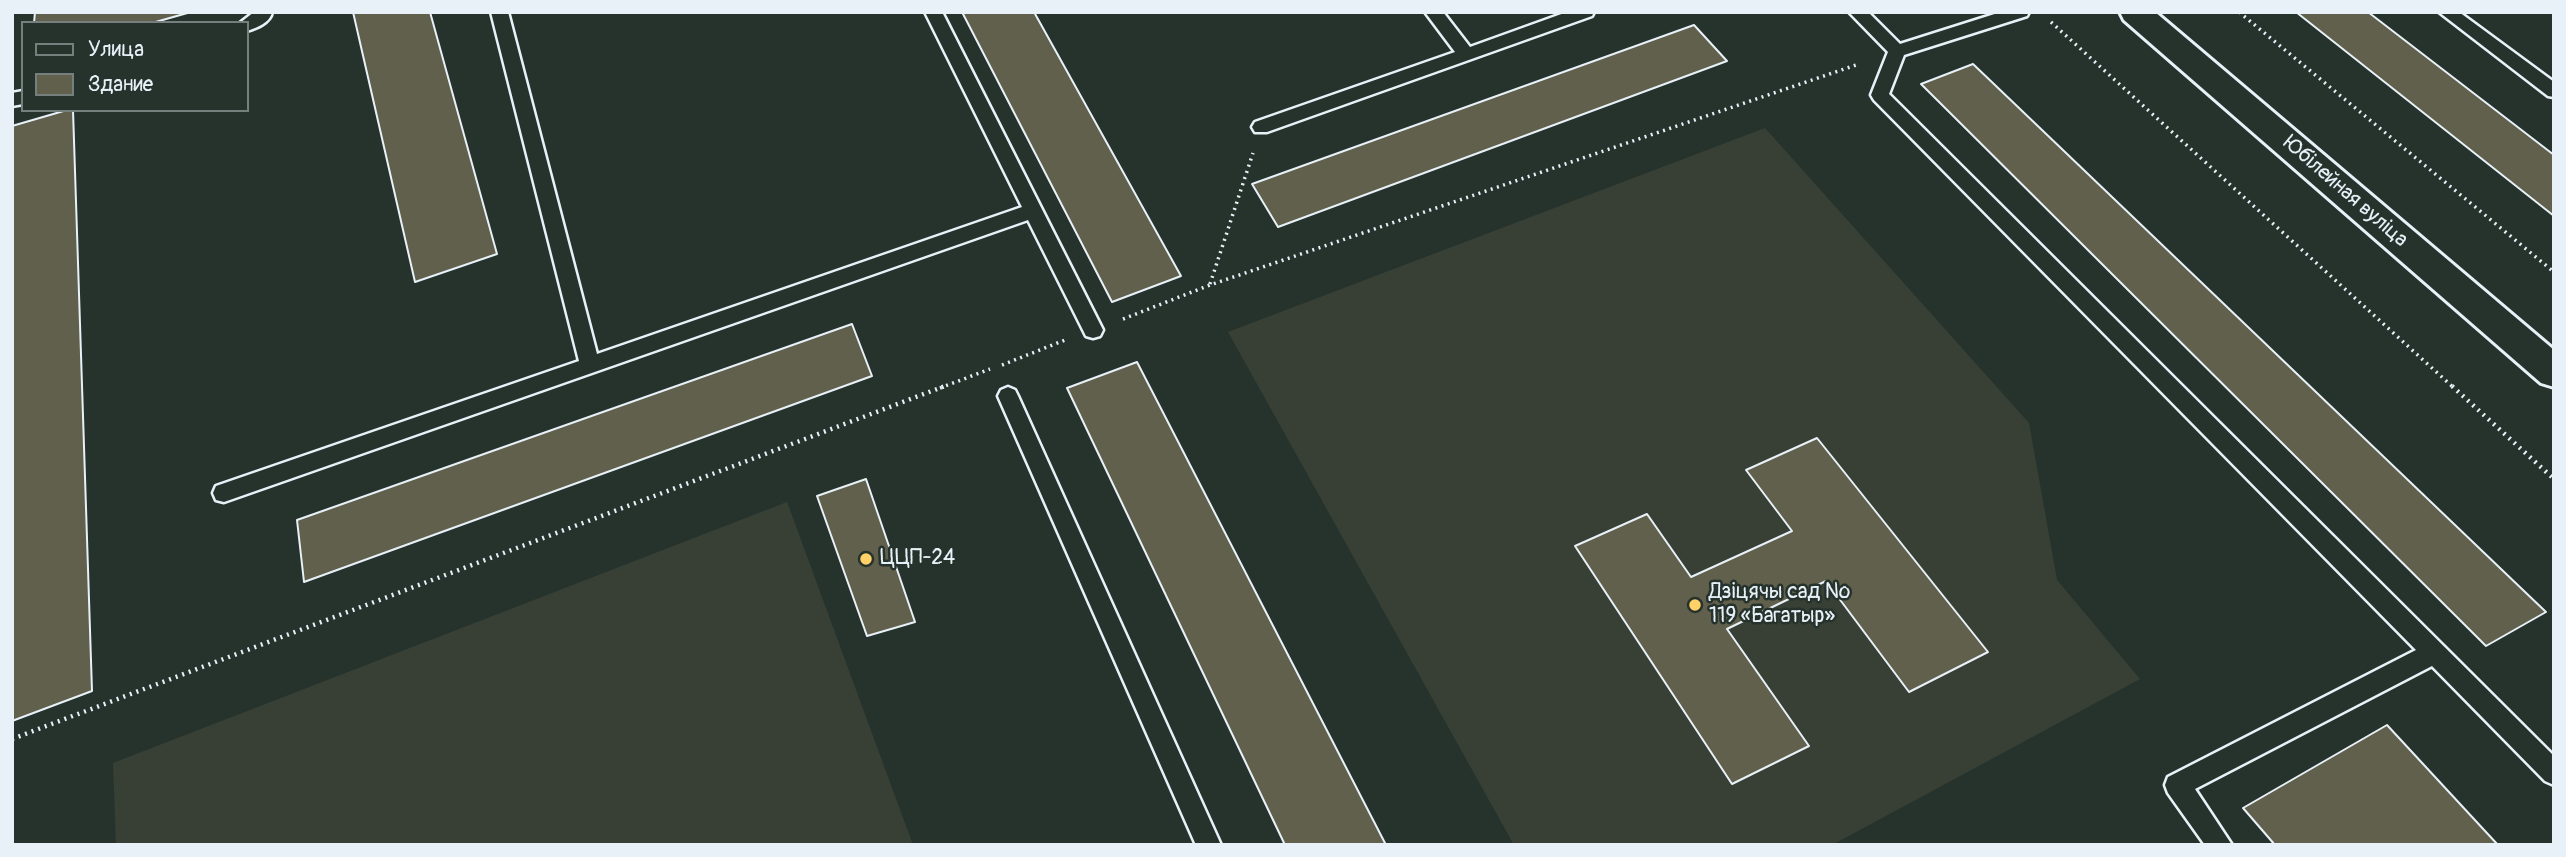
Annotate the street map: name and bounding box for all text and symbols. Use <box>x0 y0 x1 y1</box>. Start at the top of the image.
legend <box>21 21 248 112</box>
text: Улица <box>88 36 144 63</box>
text: Здание <box>88 71 153 98</box>
street label: Юбілейная вуліца <box>2277 131 2413 253</box>
place label: ЦЦП-24 <box>880 546 955 572</box>
marker: ЦЦП-24 <box>858 551 874 567</box>
place label: Дзіцячы сад № 119 «Багатыр» <box>1709 580 1850 630</box>
marker: Дзіцячы сад № 119 «Багатыр» <box>1687 597 1703 613</box>

